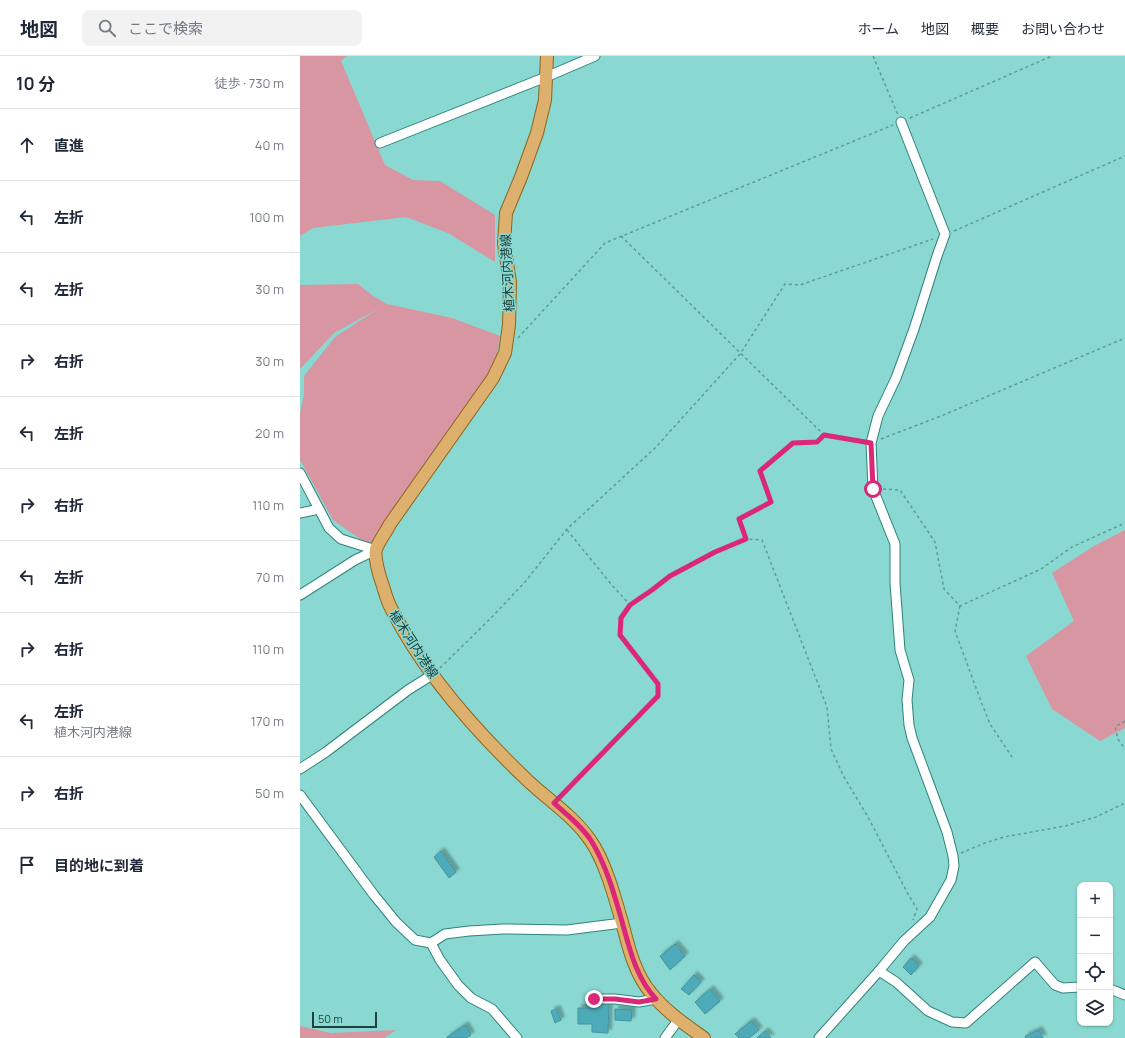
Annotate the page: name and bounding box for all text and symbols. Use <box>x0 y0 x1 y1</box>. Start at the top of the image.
search box <box>82 10 362 46</box>
text: 地図 <box>20 16 58 42</box>
icon: search <box>96 17 118 39</box>
text: ここで検索 <box>128 18 203 39</box>
text: ホーム <box>857 19 899 38</box>
text: 地図 <box>921 19 949 38</box>
text: 概要 <box>971 19 999 38</box>
text: お問い合わせ <box>1021 19 1105 38</box>
text: 10 分 <box>16 72 55 95</box>
text: 徒歩 · 730 m <box>215 74 284 92</box>
icon: ahead <box>16 134 38 156</box>
text: 直進 <box>54 135 84 156</box>
text: 40 m <box>255 136 284 154</box>
icon: left <box>16 206 38 228</box>
text: 左折 <box>54 207 84 228</box>
text: 100 m <box>249 208 284 226</box>
street label: 植木河内港線 <box>496 234 518 312</box>
icon: left <box>16 278 38 300</box>
text: 左折 <box>54 279 84 300</box>
text: 30 m <box>255 280 284 298</box>
icon: right <box>16 350 38 372</box>
text: 右折 <box>54 351 84 372</box>
text: 30 m <box>255 352 284 370</box>
icon: left <box>16 422 38 444</box>
text: 左折 <box>54 423 84 444</box>
text: 20 m <box>255 424 284 442</box>
route start <box>864 480 882 498</box>
icon: right <box>16 494 38 516</box>
text: 右折 <box>54 495 84 516</box>
text: 110 m <box>252 496 284 514</box>
icon: left <box>16 566 38 588</box>
text: 左折 <box>54 567 84 588</box>
text: 70 m <box>256 568 284 586</box>
street label: 植木河内港線 <box>385 606 443 682</box>
icon: right <box>16 638 38 660</box>
text: 右折 <box>54 639 84 660</box>
text: 110 m <box>252 640 284 658</box>
text: 左折 <box>54 701 84 722</box>
icon: left <box>16 710 38 732</box>
text: 170 m <box>251 712 284 730</box>
text: 植木河内港線 <box>54 723 132 741</box>
icon: right <box>16 782 38 804</box>
text: 右折 <box>54 783 84 804</box>
text: 50 m <box>255 784 284 802</box>
icon: arrive <box>16 854 38 876</box>
text: 目的地に到着 <box>54 855 144 876</box>
map controls <box>1077 882 1113 1026</box>
button: + <box>1077 882 1113 918</box>
button: − <box>1077 918 1113 954</box>
button: locate <box>1077 954 1113 990</box>
route end <box>585 990 603 1008</box>
button: layers <box>1077 990 1113 1026</box>
scale bar <box>312 1010 377 1029</box>
text: 50 m <box>318 1011 343 1026</box>

